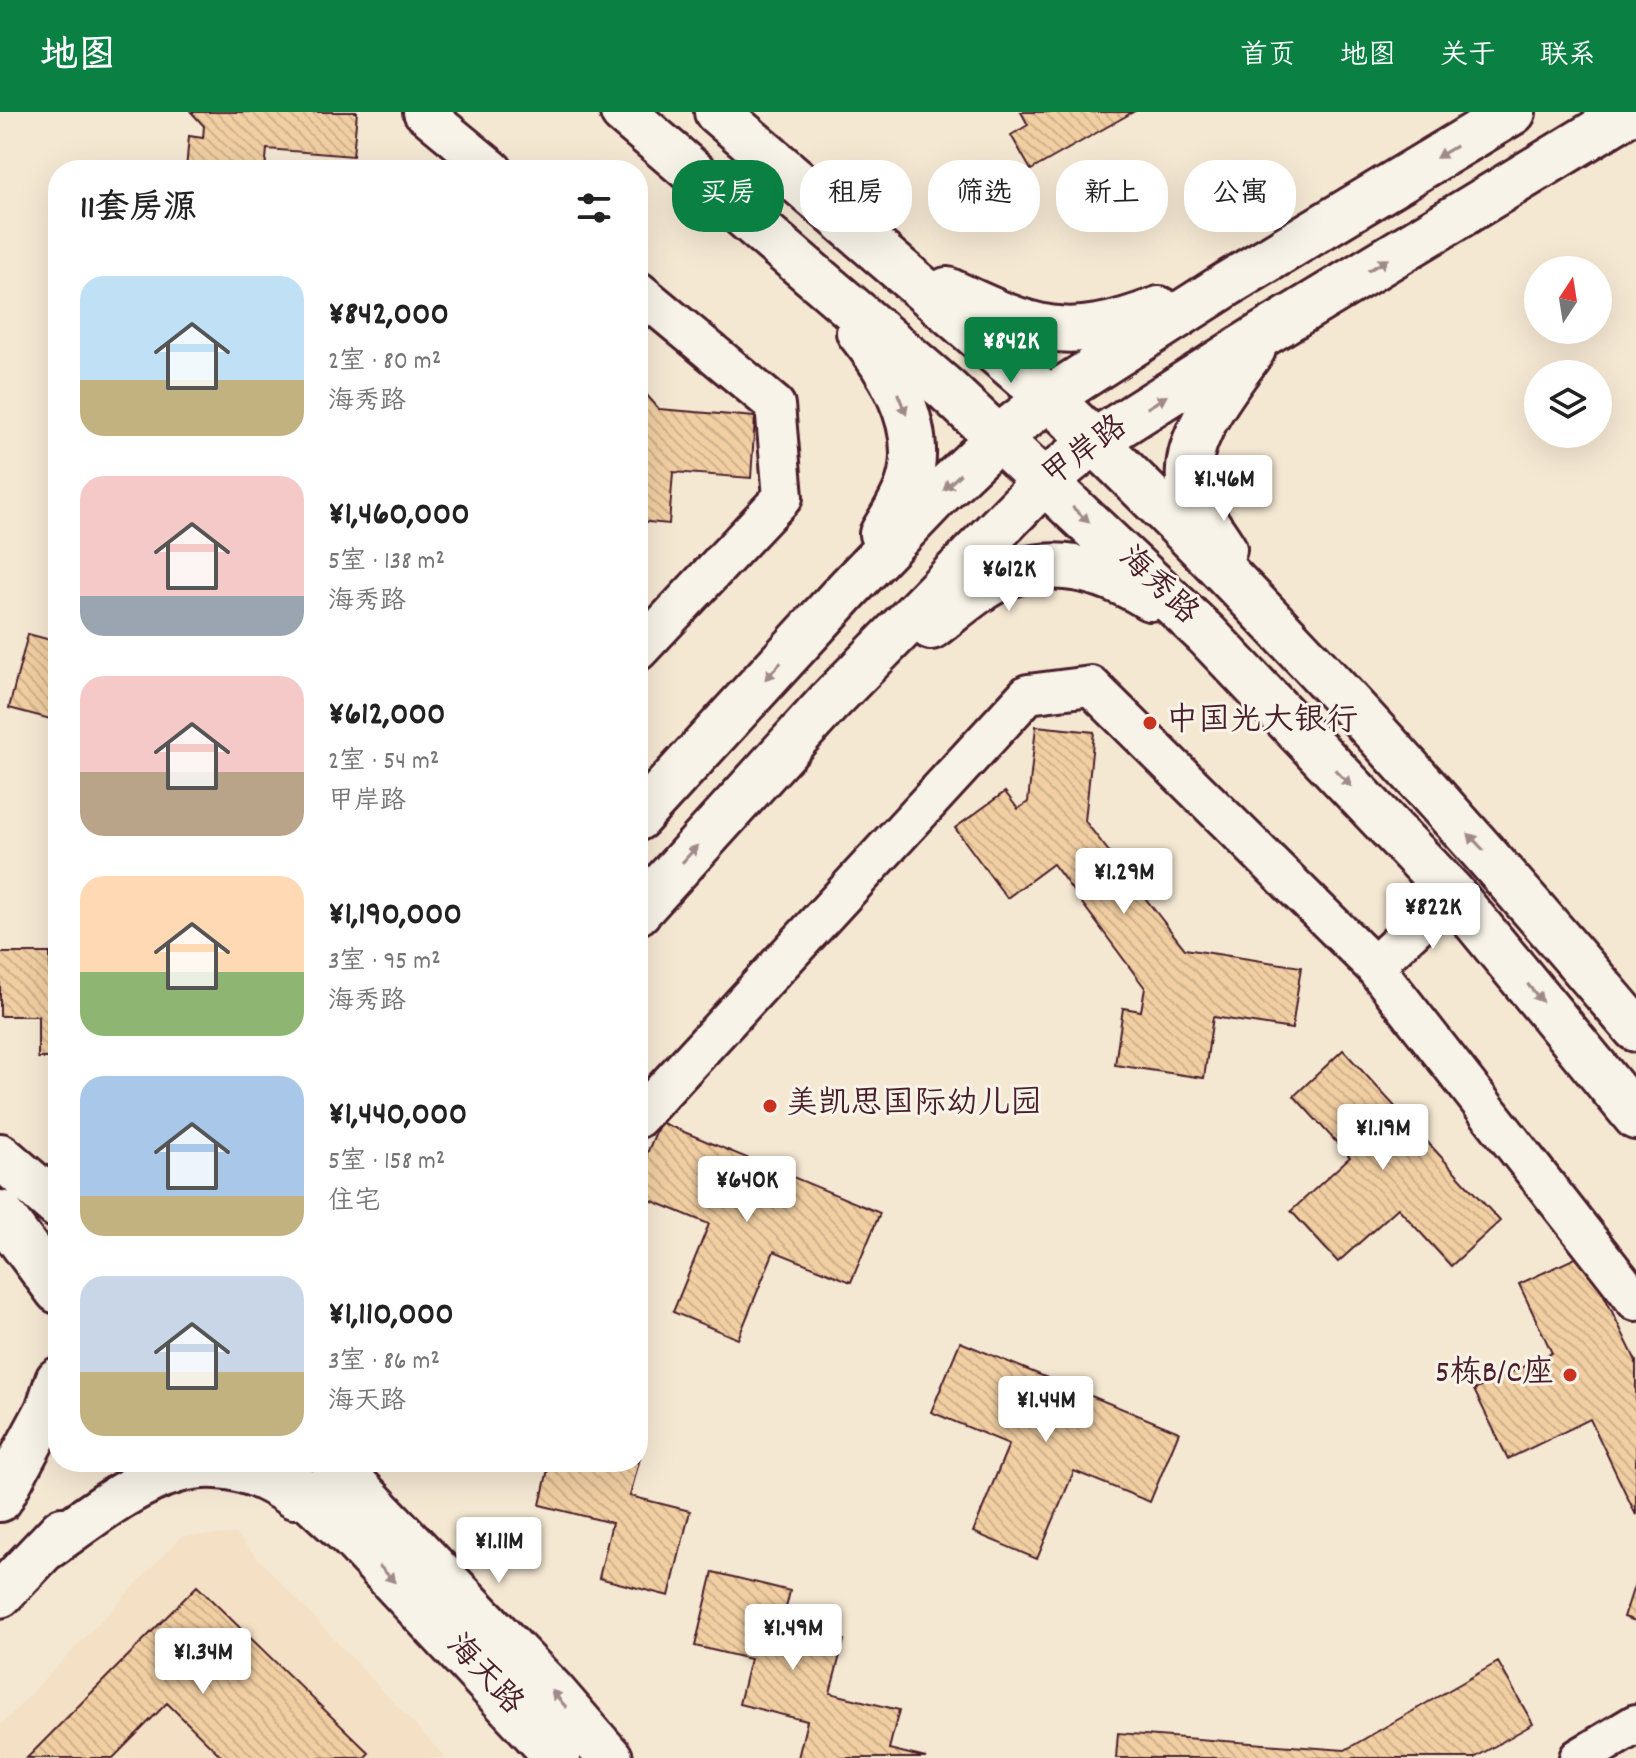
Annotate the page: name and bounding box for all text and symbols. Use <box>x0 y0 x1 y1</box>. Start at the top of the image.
text: 地图 <box>40 31 116 86</box>
text: 首页 <box>1240 38 1296 78</box>
text: 地图 <box>1340 38 1396 78</box>
text: 关于 <box>1440 38 1496 78</box>
text: 联系 <box>1540 38 1596 78</box>
one-way arrow <box>1435 145 1457 159</box>
chip: 买房 <box>672 160 784 232</box>
chip: 租房 <box>800 160 912 232</box>
chip: 筛选 <box>928 160 1040 232</box>
chip: 新上 <box>1056 160 1168 232</box>
chip: 公寓 <box>1184 160 1296 232</box>
text: 11套房源 <box>80 186 197 235</box>
icon: filters <box>572 186 616 230</box>
north arrow <box>1524 256 1612 344</box>
map controls <box>1524 256 1612 448</box>
one-way arrow <box>1367 258 1389 272</box>
text: ¥842,000 <box>328 292 449 341</box>
icon: home <box>144 308 240 404</box>
pin: ¥842K <box>955 317 1067 385</box>
text: ¥842K <box>982 324 1040 361</box>
text: 2室 · 80 m² <box>328 344 441 381</box>
button: layers <box>1524 360 1612 448</box>
text: 海秀路 <box>328 384 406 421</box>
one-way arrow <box>896 392 909 416</box>
one-way arrow <box>1146 395 1168 409</box>
street label: 甲岸路 <box>1034 406 1138 500</box>
pin: ¥1.46M <box>1159 455 1289 523</box>
text: ¥1.46M <box>1193 462 1255 499</box>
one-way arrow <box>942 473 961 491</box>
text: ¥1,460,000 <box>328 492 470 541</box>
one-way arrow <box>1071 506 1090 524</box>
icon: home <box>144 508 240 604</box>
street label: 海秀路 <box>1106 537 1208 637</box>
text: 5室 · 138 m² <box>328 544 445 581</box>
pin: ¥612K <box>953 545 1065 613</box>
text: ¥612K <box>982 552 1036 589</box>
text: 海秀路 <box>328 584 406 621</box>
one-way arrow <box>765 661 783 680</box>
text: ¥612,000 <box>328 692 445 741</box>
place label: 中国光大银行 <box>1166 700 1358 746</box>
icon: home <box>144 708 240 804</box>
marker: 中国光大银行 <box>1141 714 1159 732</box>
text: 2室 · 54 m² <box>328 744 439 781</box>
one-way arrow <box>1334 769 1352 788</box>
text: 甲岸路 <box>328 784 406 821</box>
one-way arrow <box>1468 833 1486 852</box>
one-way arrow <box>681 845 699 864</box>
pin: ¥1.29M <box>1059 848 1189 916</box>
text: ¥1.29M <box>1093 855 1155 892</box>
pin: ¥822K <box>1377 883 1489 951</box>
text: ¥822K <box>1404 890 1462 927</box>
text: ¥1,190,000 <box>328 892 462 941</box>
icon: home <box>144 908 240 1004</box>
text: 3室 · 95 m² <box>328 944 441 981</box>
one-way arrow <box>1526 983 1543 1003</box>
text: 海秀路 <box>328 984 406 1021</box>
place label: 美凯思国际幼儿园 <box>786 1083 1042 1129</box>
text: ¥1,440,000 <box>328 1092 467 1141</box>
marker: 美凯思国际幼儿园 <box>761 1097 779 1115</box>
pin: ¥1.19M <box>1318 1104 1448 1172</box>
icon: home <box>144 1108 240 1204</box>
text: ¥1.19M <box>1355 1111 1411 1148</box>
text: 5室 · 158 m² <box>328 1144 445 1181</box>
pin: ¥640K <box>691 1156 803 1224</box>
text: ¥640K <box>716 1163 778 1200</box>
text: 住宅 <box>328 1184 380 1221</box>
text: ¥1,110,000 <box>328 1292 454 1341</box>
icon: home <box>144 1308 240 1404</box>
text: 3室 · 86 m² <box>328 1344 440 1381</box>
place label: 5栋B/C座 <box>1435 1352 1554 1398</box>
marker: 5栋B/C座 <box>1561 1366 1579 1384</box>
pin: ¥1.44M <box>981 1376 1111 1444</box>
text: ¥1.44M <box>1016 1383 1076 1420</box>
text: 海天路 <box>328 1384 406 1421</box>
pin: ¥1.11M <box>434 1517 564 1585</box>
text: ¥1.11M <box>474 1524 524 1561</box>
one-way arrow <box>377 1564 395 1583</box>
pin: ¥1.49M <box>728 1604 858 1672</box>
text: ¥1.49M <box>763 1611 823 1648</box>
street label: 海天路 <box>433 1625 533 1727</box>
pin: ¥1.34M <box>138 1628 268 1696</box>
text: ¥1.34M <box>173 1635 233 1672</box>
one-way arrow <box>551 1690 568 1710</box>

